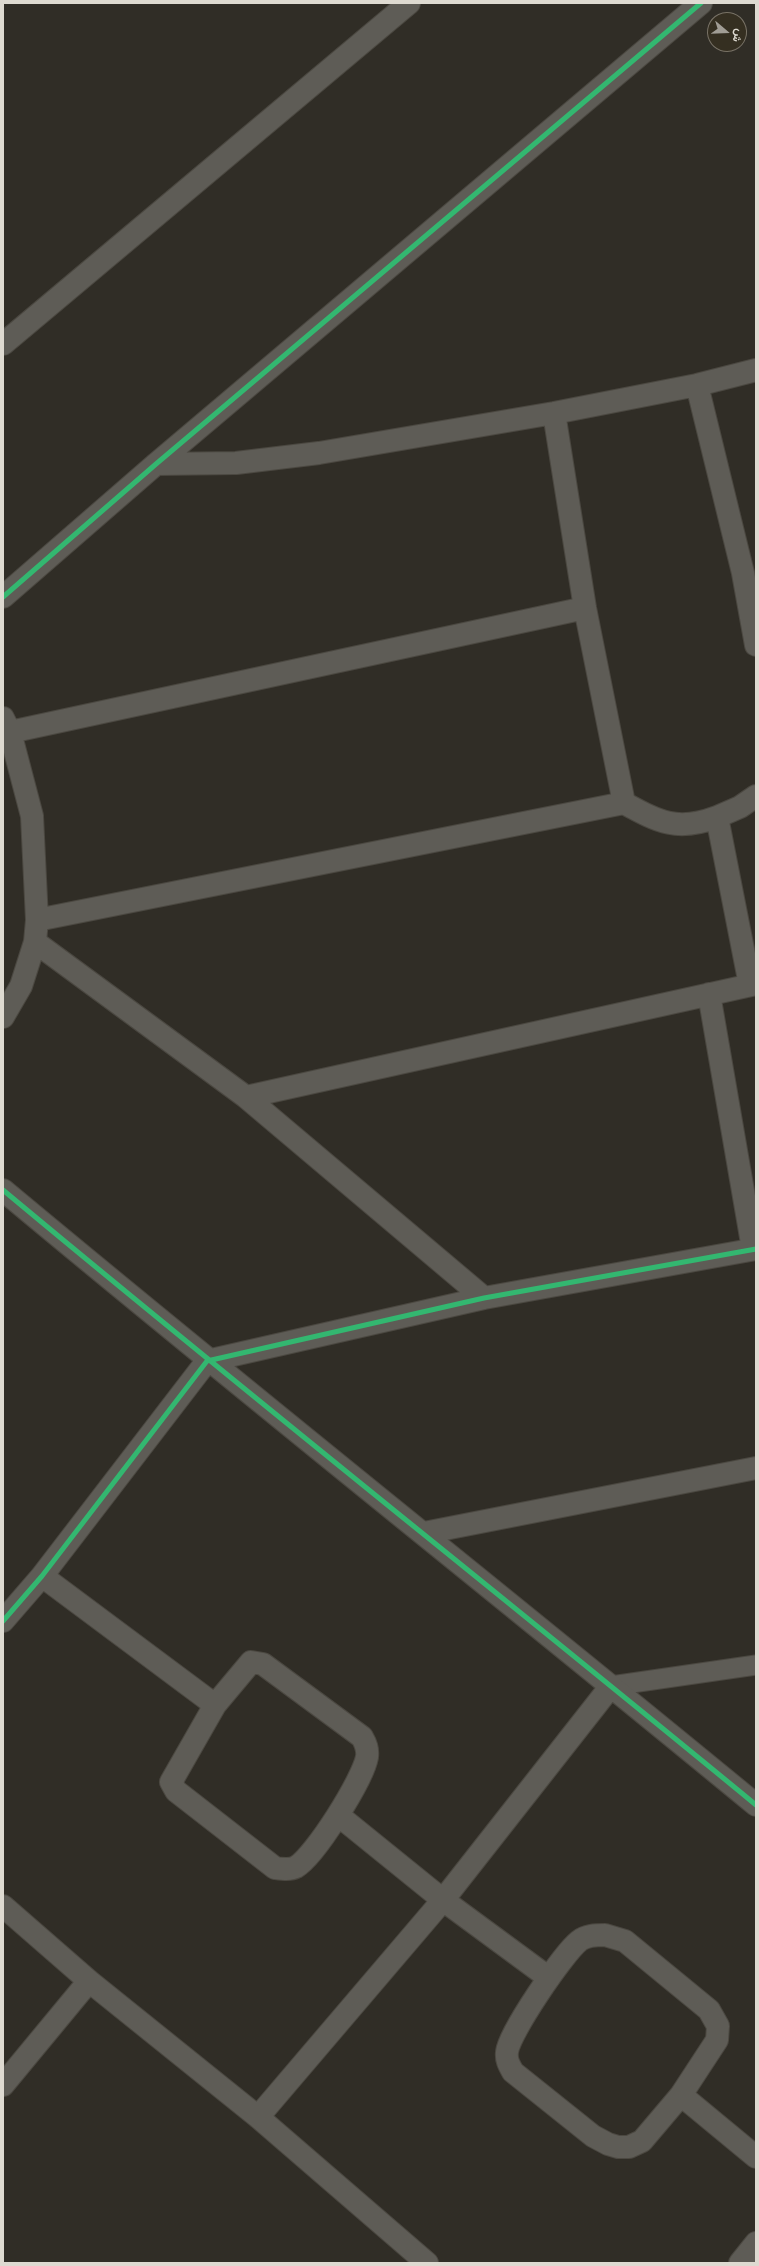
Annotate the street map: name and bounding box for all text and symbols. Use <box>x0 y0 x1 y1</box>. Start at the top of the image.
north arrow <box>707 12 747 52</box>
text: ش <box>730 27 746 44</box>

